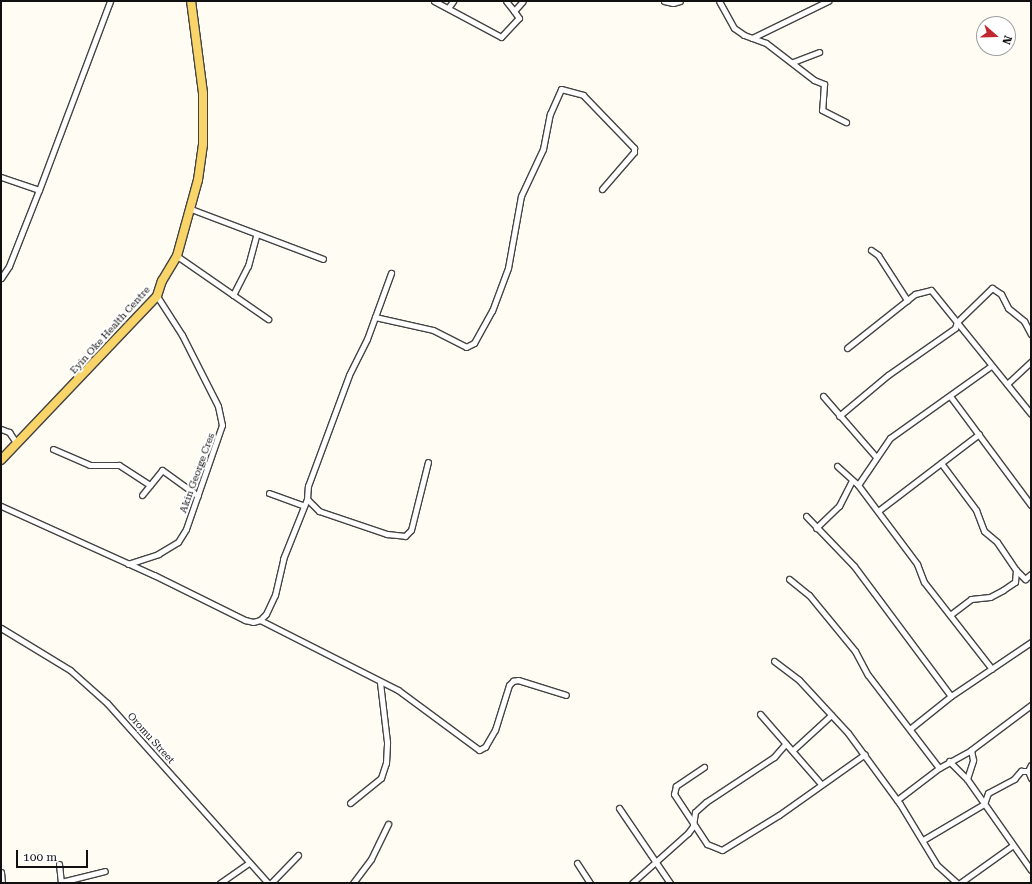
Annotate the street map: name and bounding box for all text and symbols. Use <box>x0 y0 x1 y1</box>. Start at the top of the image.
north arrow <box>976 16 1016 56</box>
text: N <box>999 34 1014 46</box>
street label: Eyin Oke Health Centre <box>67 284 153 376</box>
street label: Akin George Cres <box>177 431 217 515</box>
street label: Oromu Street <box>125 710 177 766</box>
scale bar <box>18 842 90 868</box>
text: 100 m <box>23 850 57 864</box>

